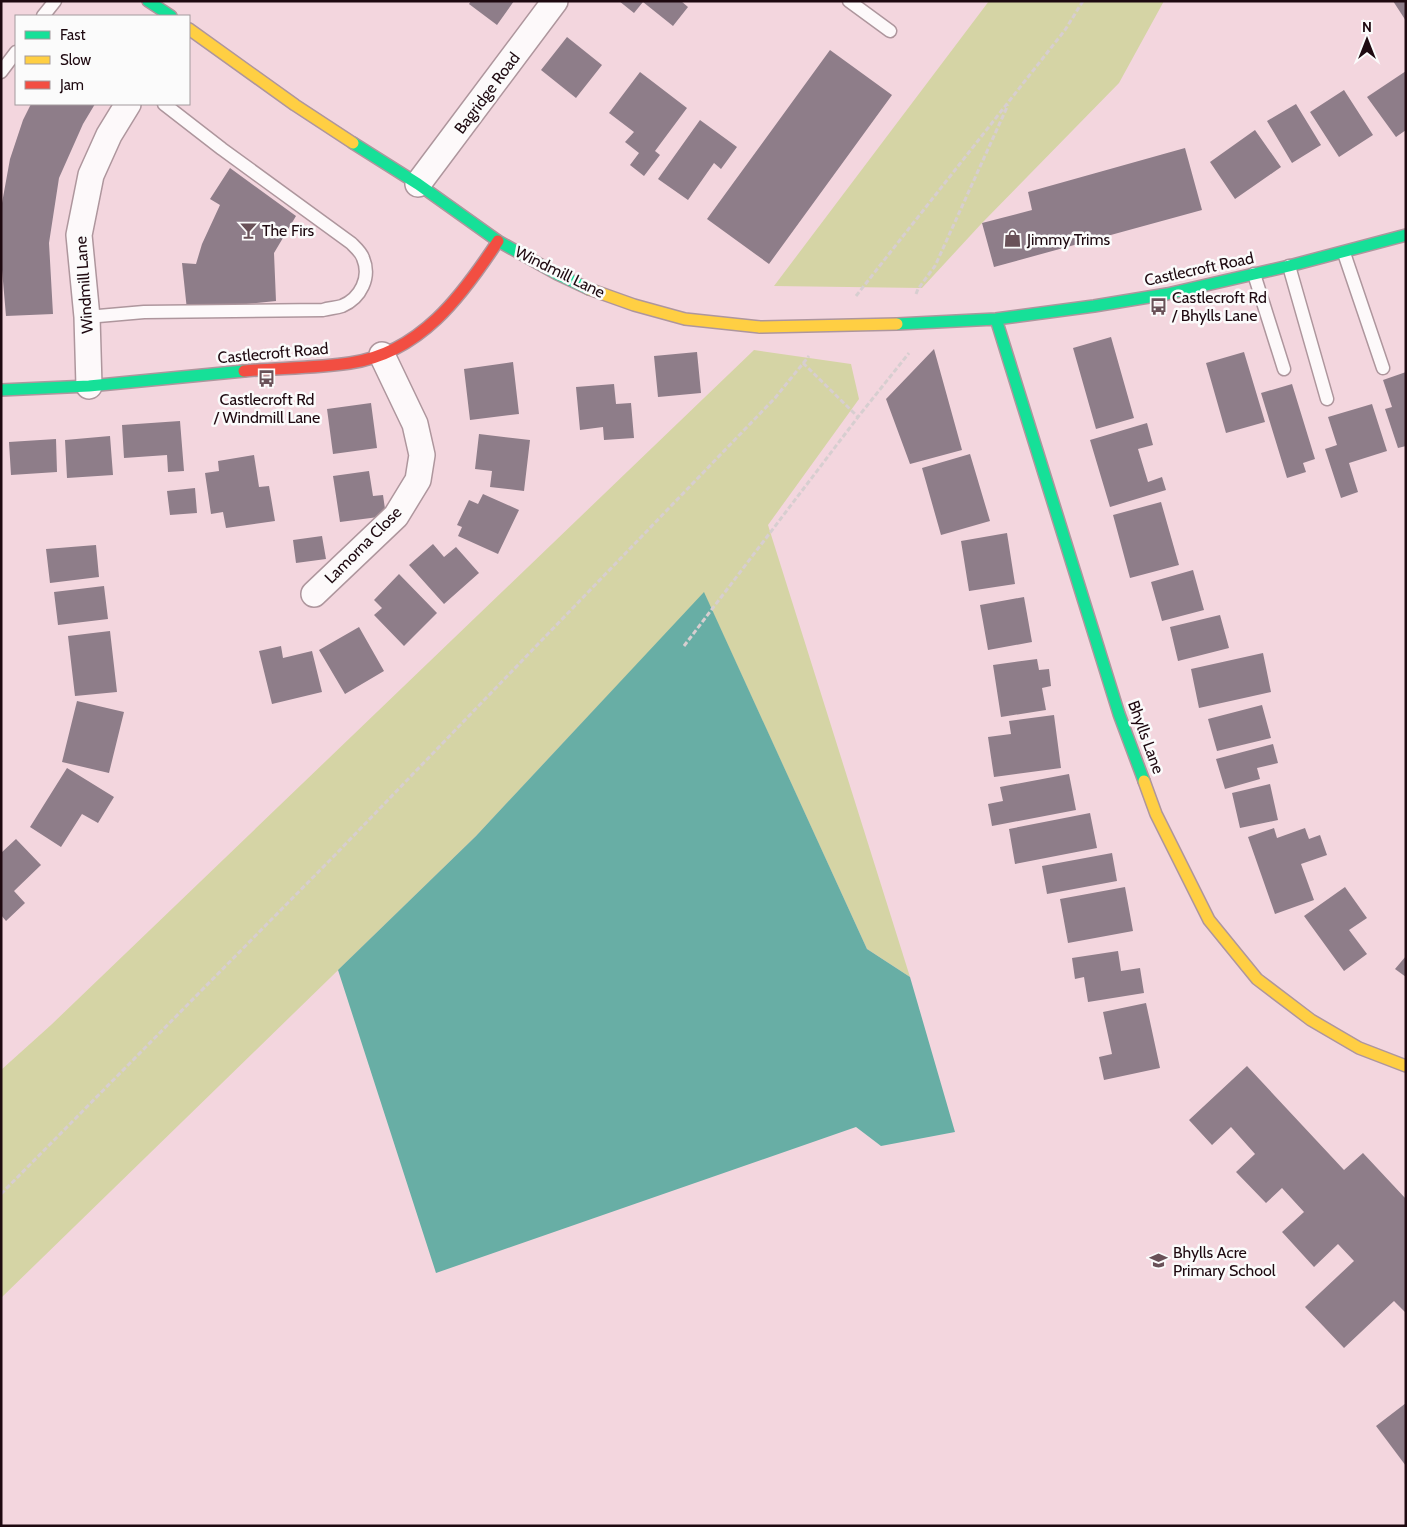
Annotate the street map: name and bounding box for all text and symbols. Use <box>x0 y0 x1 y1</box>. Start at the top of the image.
legend <box>15 15 190 105</box>
north arrow <box>1342 15 1392 65</box>
text: N <box>1362 18 1372 36</box>
text: Fast <box>60 26 85 44</box>
street label: Bagridge Road <box>450 49 524 137</box>
text: Slow <box>60 51 91 69</box>
text: Jam <box>59 76 84 94</box>
bar icon: The Firs <box>238 220 258 240</box>
place label: The Firs <box>262 221 315 240</box>
shop icon: Jimmy Trims <box>1003 229 1023 249</box>
place label: Jimmy Trims <box>1026 230 1110 249</box>
street label: Windmill Lane <box>71 236 97 334</box>
street label: Windmill Lane <box>512 242 608 302</box>
street label: Castlecroft Road <box>1143 248 1255 290</box>
place label: Castlecroft Rd / Bhylls Lane <box>1171 288 1267 325</box>
bus stop icon: Castlecroft Rd / Bhylls Lane <box>1148 296 1168 316</box>
street label: Castlecroft Road <box>217 339 329 367</box>
bus stop icon: Castlecroft Rd / Windmill Lane <box>257 368 277 388</box>
place label: Castlecroft Rd / Windmill Lane <box>213 390 320 427</box>
street label: Lamorna Close <box>321 503 405 587</box>
street label: Bhylls Lane <box>1124 698 1168 776</box>
place label: Bhylls Acre Primary School <box>1173 1243 1276 1280</box>
school or university icon: Bhylls Acre Primary School <box>1149 1251 1169 1271</box>

